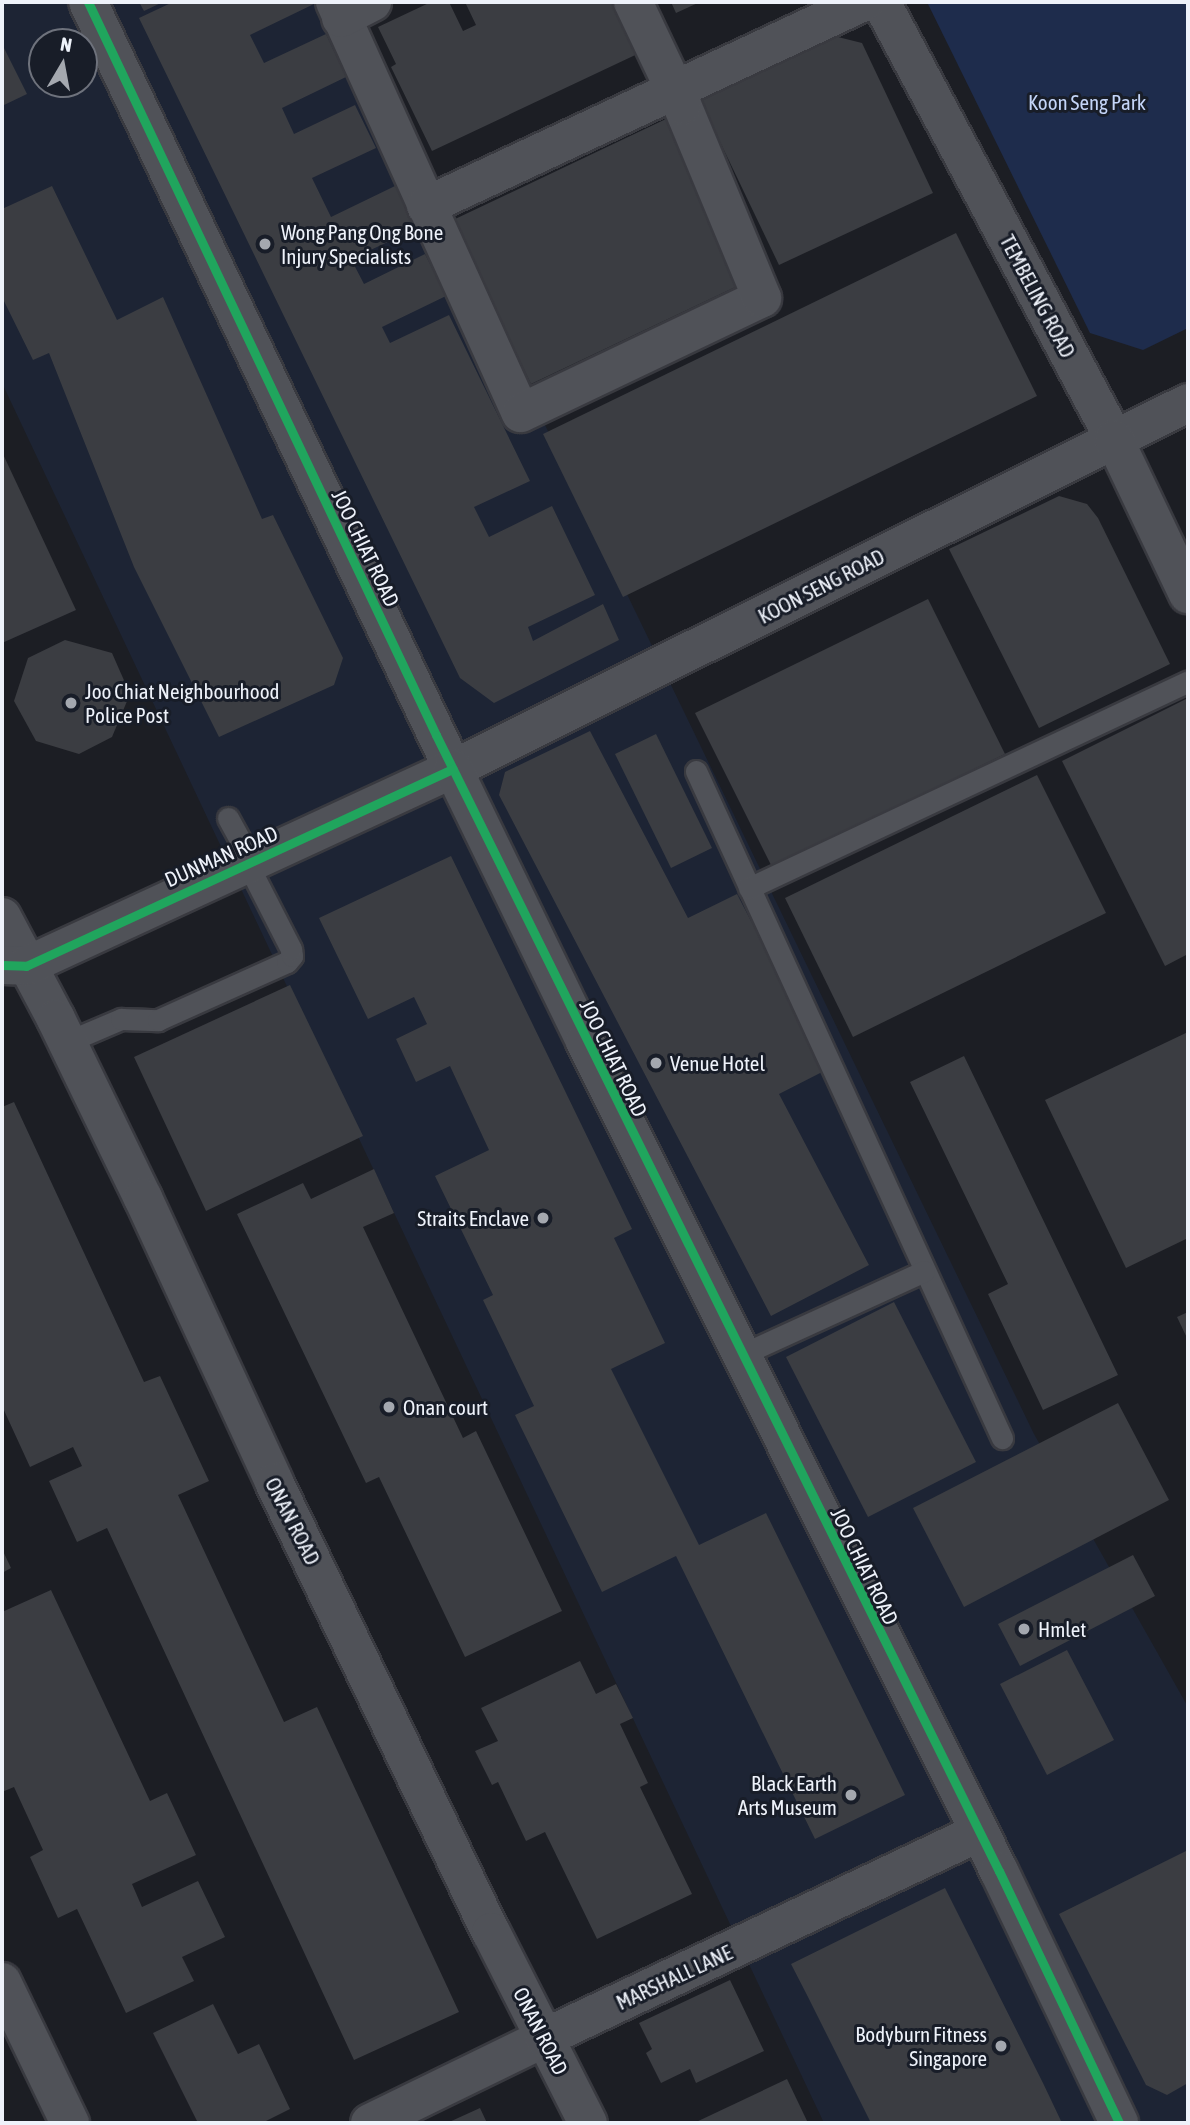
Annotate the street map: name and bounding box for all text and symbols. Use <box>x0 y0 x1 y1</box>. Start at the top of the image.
north arrow <box>28 28 98 98</box>
text: N <box>59 32 74 56</box>
park label: Koon Seng Park <box>1028 89 1146 115</box>
place label: Wong Pang Ong Bone Injury Specialists <box>281 219 443 269</box>
street label: TEMBELING ROAD <box>995 230 1081 362</box>
marker: Wong Pang Ong Bone Injury Specialists <box>255 234 275 254</box>
street label: JOO CHIAT ROAD <box>327 485 405 611</box>
street label: KOON SENG ROAD <box>754 543 888 629</box>
place label: Joo Chiat Neighbourhood Police Post <box>85 678 280 728</box>
marker: Joo Chiat Neighbourhood Police Post <box>63 695 79 711</box>
street label: DUNMAN ROAD <box>161 820 281 892</box>
street label: JOO CHIAT ROAD <box>575 995 653 1121</box>
place label: Venue Hotel <box>670 1050 765 1076</box>
marker: Venue Hotel <box>648 1055 664 1071</box>
place label: Straits Enclave <box>417 1205 529 1231</box>
marker: Straits Enclave <box>535 1210 551 1226</box>
place label: Onan court <box>403 1394 488 1420</box>
marker: Onan court <box>381 1399 397 1415</box>
street label: ONAN ROAD <box>260 1473 326 1569</box>
street label: JOO CHIAT ROAD <box>826 1503 904 1629</box>
place label: Hmlet <box>1038 1616 1086 1642</box>
marker: Hmlet <box>1016 1621 1032 1637</box>
place label: Black Earth Arts Museum <box>738 1770 837 1820</box>
marker: Black Earth Arts Museum <box>843 1787 859 1803</box>
street label: MARSHALL LANE <box>612 1939 736 2015</box>
street label: ONAN ROAD <box>508 1983 574 2079</box>
place label: Bodyburn Fitness Singapore <box>855 2021 987 2071</box>
marker: Bodyburn Fitness Singapore <box>993 2038 1009 2054</box>

